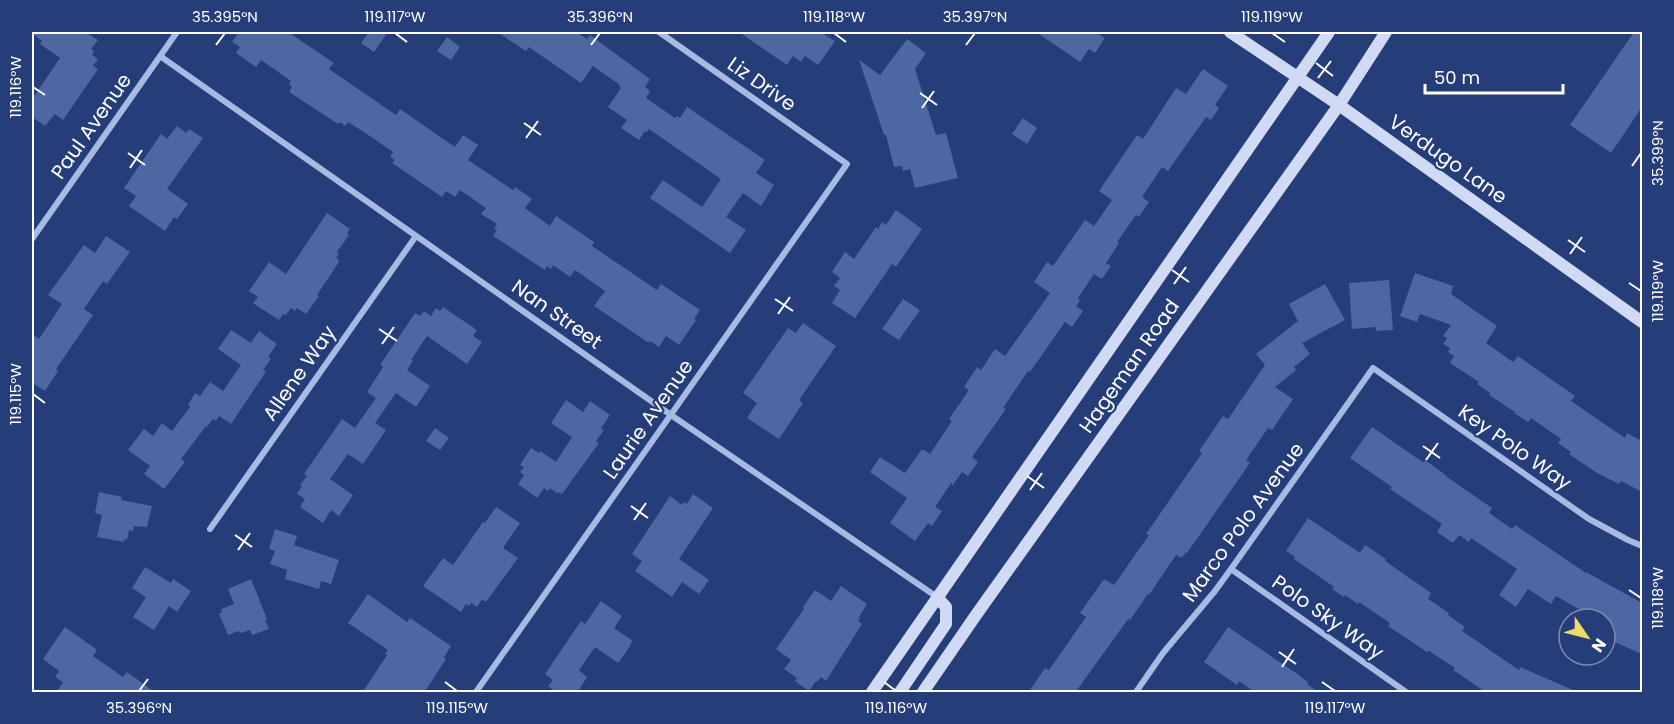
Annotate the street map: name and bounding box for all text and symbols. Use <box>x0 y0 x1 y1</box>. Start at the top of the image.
text: 35.395°N <box>192 6 258 27</box>
text: 119.117°W <box>365 6 426 27</box>
text: 35.396°N <box>567 6 633 27</box>
text: 119.118°W <box>803 6 865 27</box>
text: 35.397°N <box>943 6 1007 27</box>
text: 119.119°W <box>1241 6 1303 27</box>
street label: Liz Drive <box>722 50 802 118</box>
text: 119.116°W <box>5 56 26 118</box>
scale bar <box>1425 57 1563 95</box>
text: 50 m <box>1434 65 1480 90</box>
street label: Paul Avenue <box>44 67 138 185</box>
street label: Verdugo Lane <box>1383 108 1513 210</box>
text: 35.399°N <box>1647 120 1668 186</box>
text: 119.119°W <box>1647 260 1668 322</box>
street label: Nan Street <box>506 273 608 355</box>
street label: Hageman Road <box>1072 293 1186 439</box>
street label: Allene Way <box>256 320 342 426</box>
street label: Laurie Avenue <box>596 354 700 484</box>
text: 119.115°W <box>5 363 26 425</box>
street label: Key Polo Way <box>1453 397 1577 497</box>
street label: Marco Polo Avenue <box>1176 436 1310 608</box>
text: 119.118°W <box>1647 567 1668 629</box>
street label: Polo Sky Way <box>1267 568 1389 666</box>
north arrow <box>1557 607 1617 667</box>
text: N <box>1586 634 1612 657</box>
text: 35.396°N <box>106 697 172 718</box>
text: 119.115°W <box>426 697 488 718</box>
text: 119.116°W <box>865 697 927 718</box>
text: 119.117°W <box>1305 697 1366 718</box>

